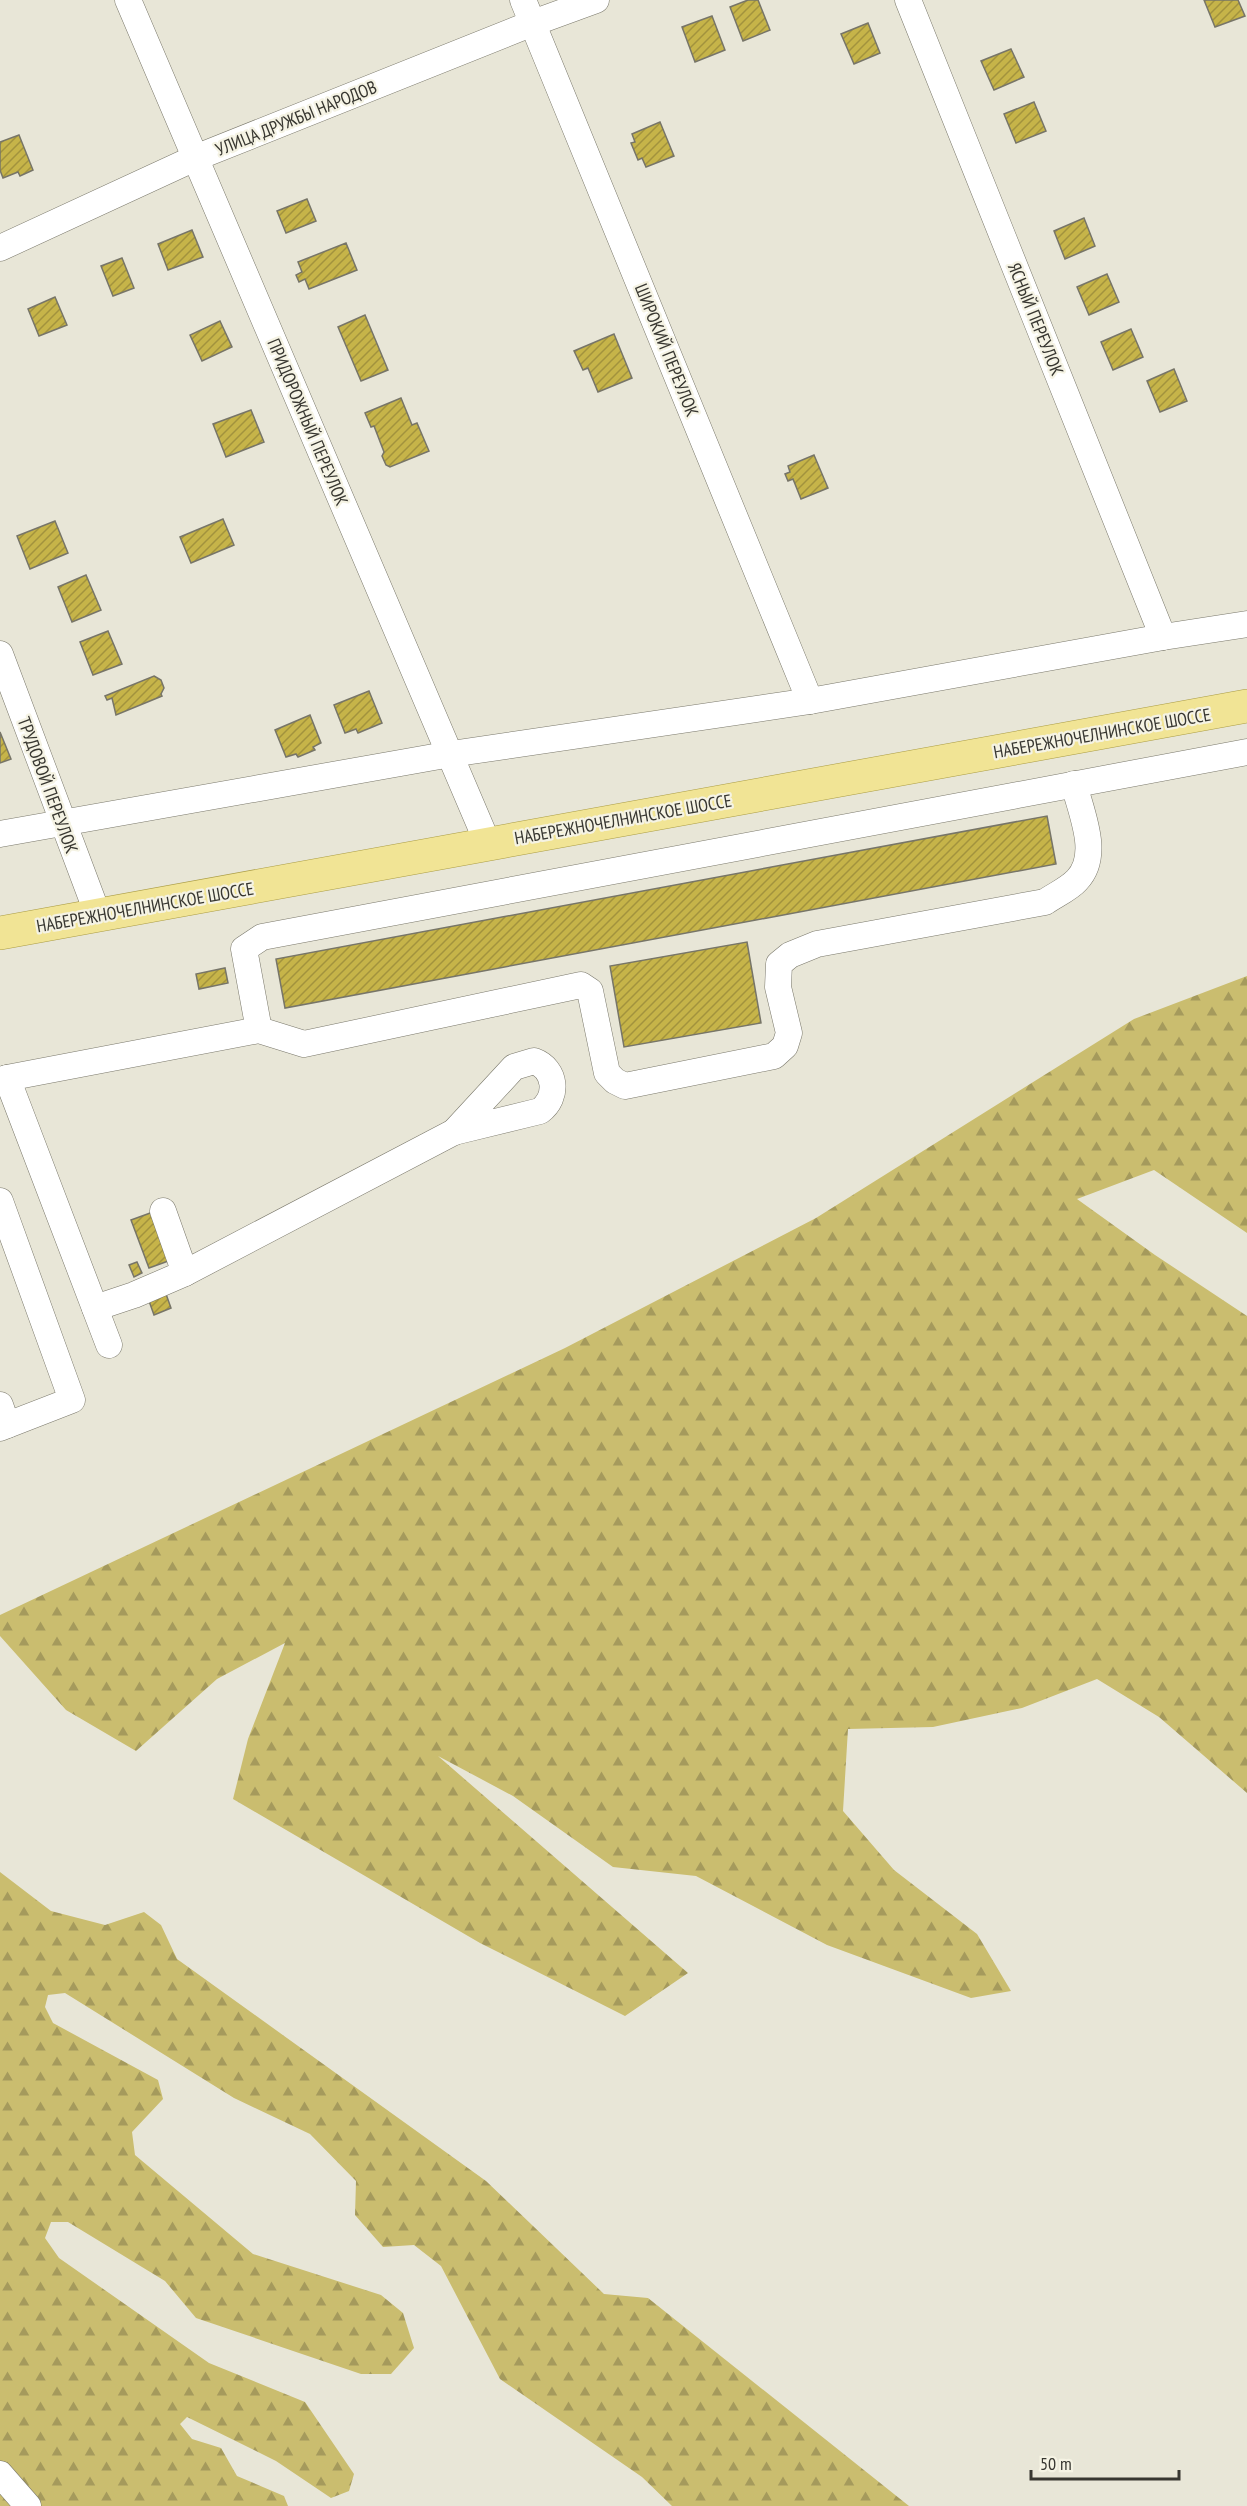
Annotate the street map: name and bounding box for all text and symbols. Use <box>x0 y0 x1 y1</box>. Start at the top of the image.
street label: УЛИЦА ДРУЖБЫ НАРОДОВ <box>212 75 380 161</box>
street label: ЯСНЫЙ ПЕРЕУЛОК <box>1003 259 1069 379</box>
street label: ШИРОКИЙ ПЕРЕУЛОК <box>630 280 704 420</box>
street label: ПРИДОРОЖНЫЙ ПЕРЕУЛОК <box>262 335 354 509</box>
street label: НАБЕРЕЖНОЧЕЛНИНСКОЕ ШОССЕ <box>992 703 1212 763</box>
street label: ТРУДОВОЙ ПЕРЕУЛОК <box>13 714 83 856</box>
street label: НАБЕРЕЖНОЧЕЛНИНСКОЕ ШОССЕ <box>513 789 733 849</box>
street label: НАБЕРЕЖНОЧЕЛНИНСКОЕ ШОССЕ <box>35 877 255 937</box>
scale bar <box>1031 2443 1180 2481</box>
text: 50 m <box>1040 2452 1072 2475</box>

